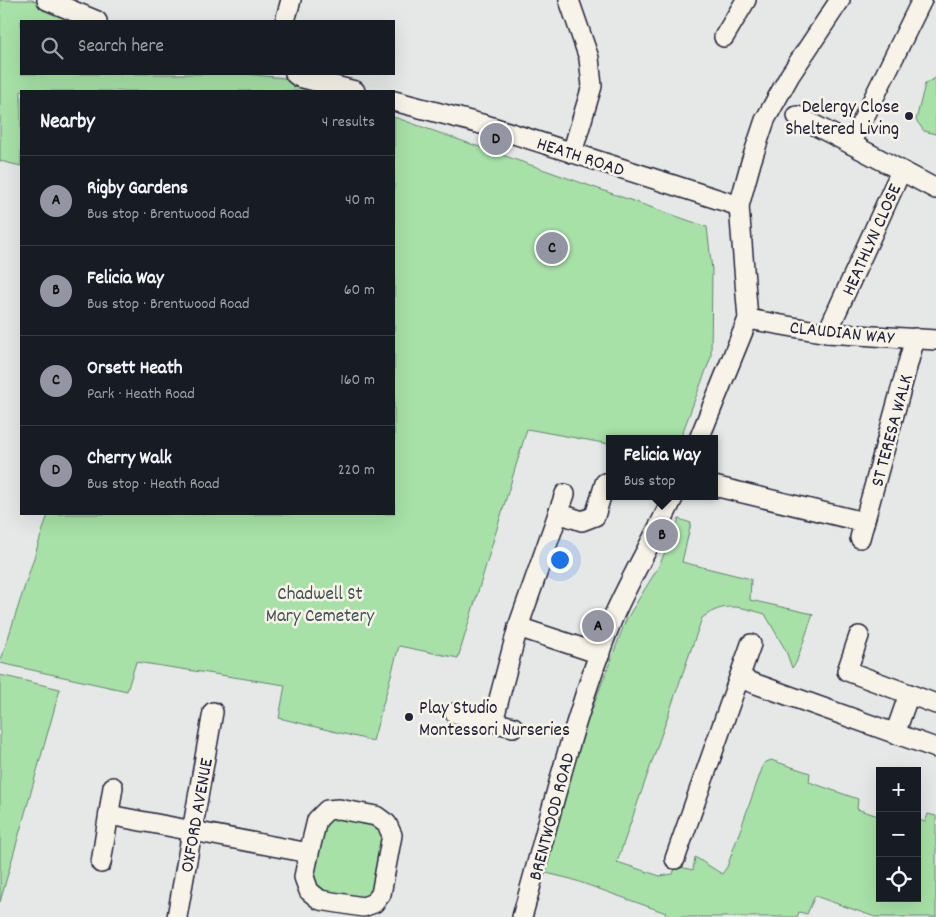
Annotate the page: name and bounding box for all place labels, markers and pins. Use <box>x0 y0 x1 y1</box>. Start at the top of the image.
place label: Delergy Close Sheltered Living <box>785 95 899 144</box>
marker: Delergy Close Sheltered Living <box>903 110 915 122</box>
pin: D <box>480 120 512 158</box>
pin: C <box>536 229 568 267</box>
pin: B <box>646 516 678 554</box>
pin: A <box>582 607 614 645</box>
place label: Play Studio Montessori Nurseries <box>419 696 570 745</box>
marker: Play Studio Montessori Nurseries <box>403 711 415 723</box>

